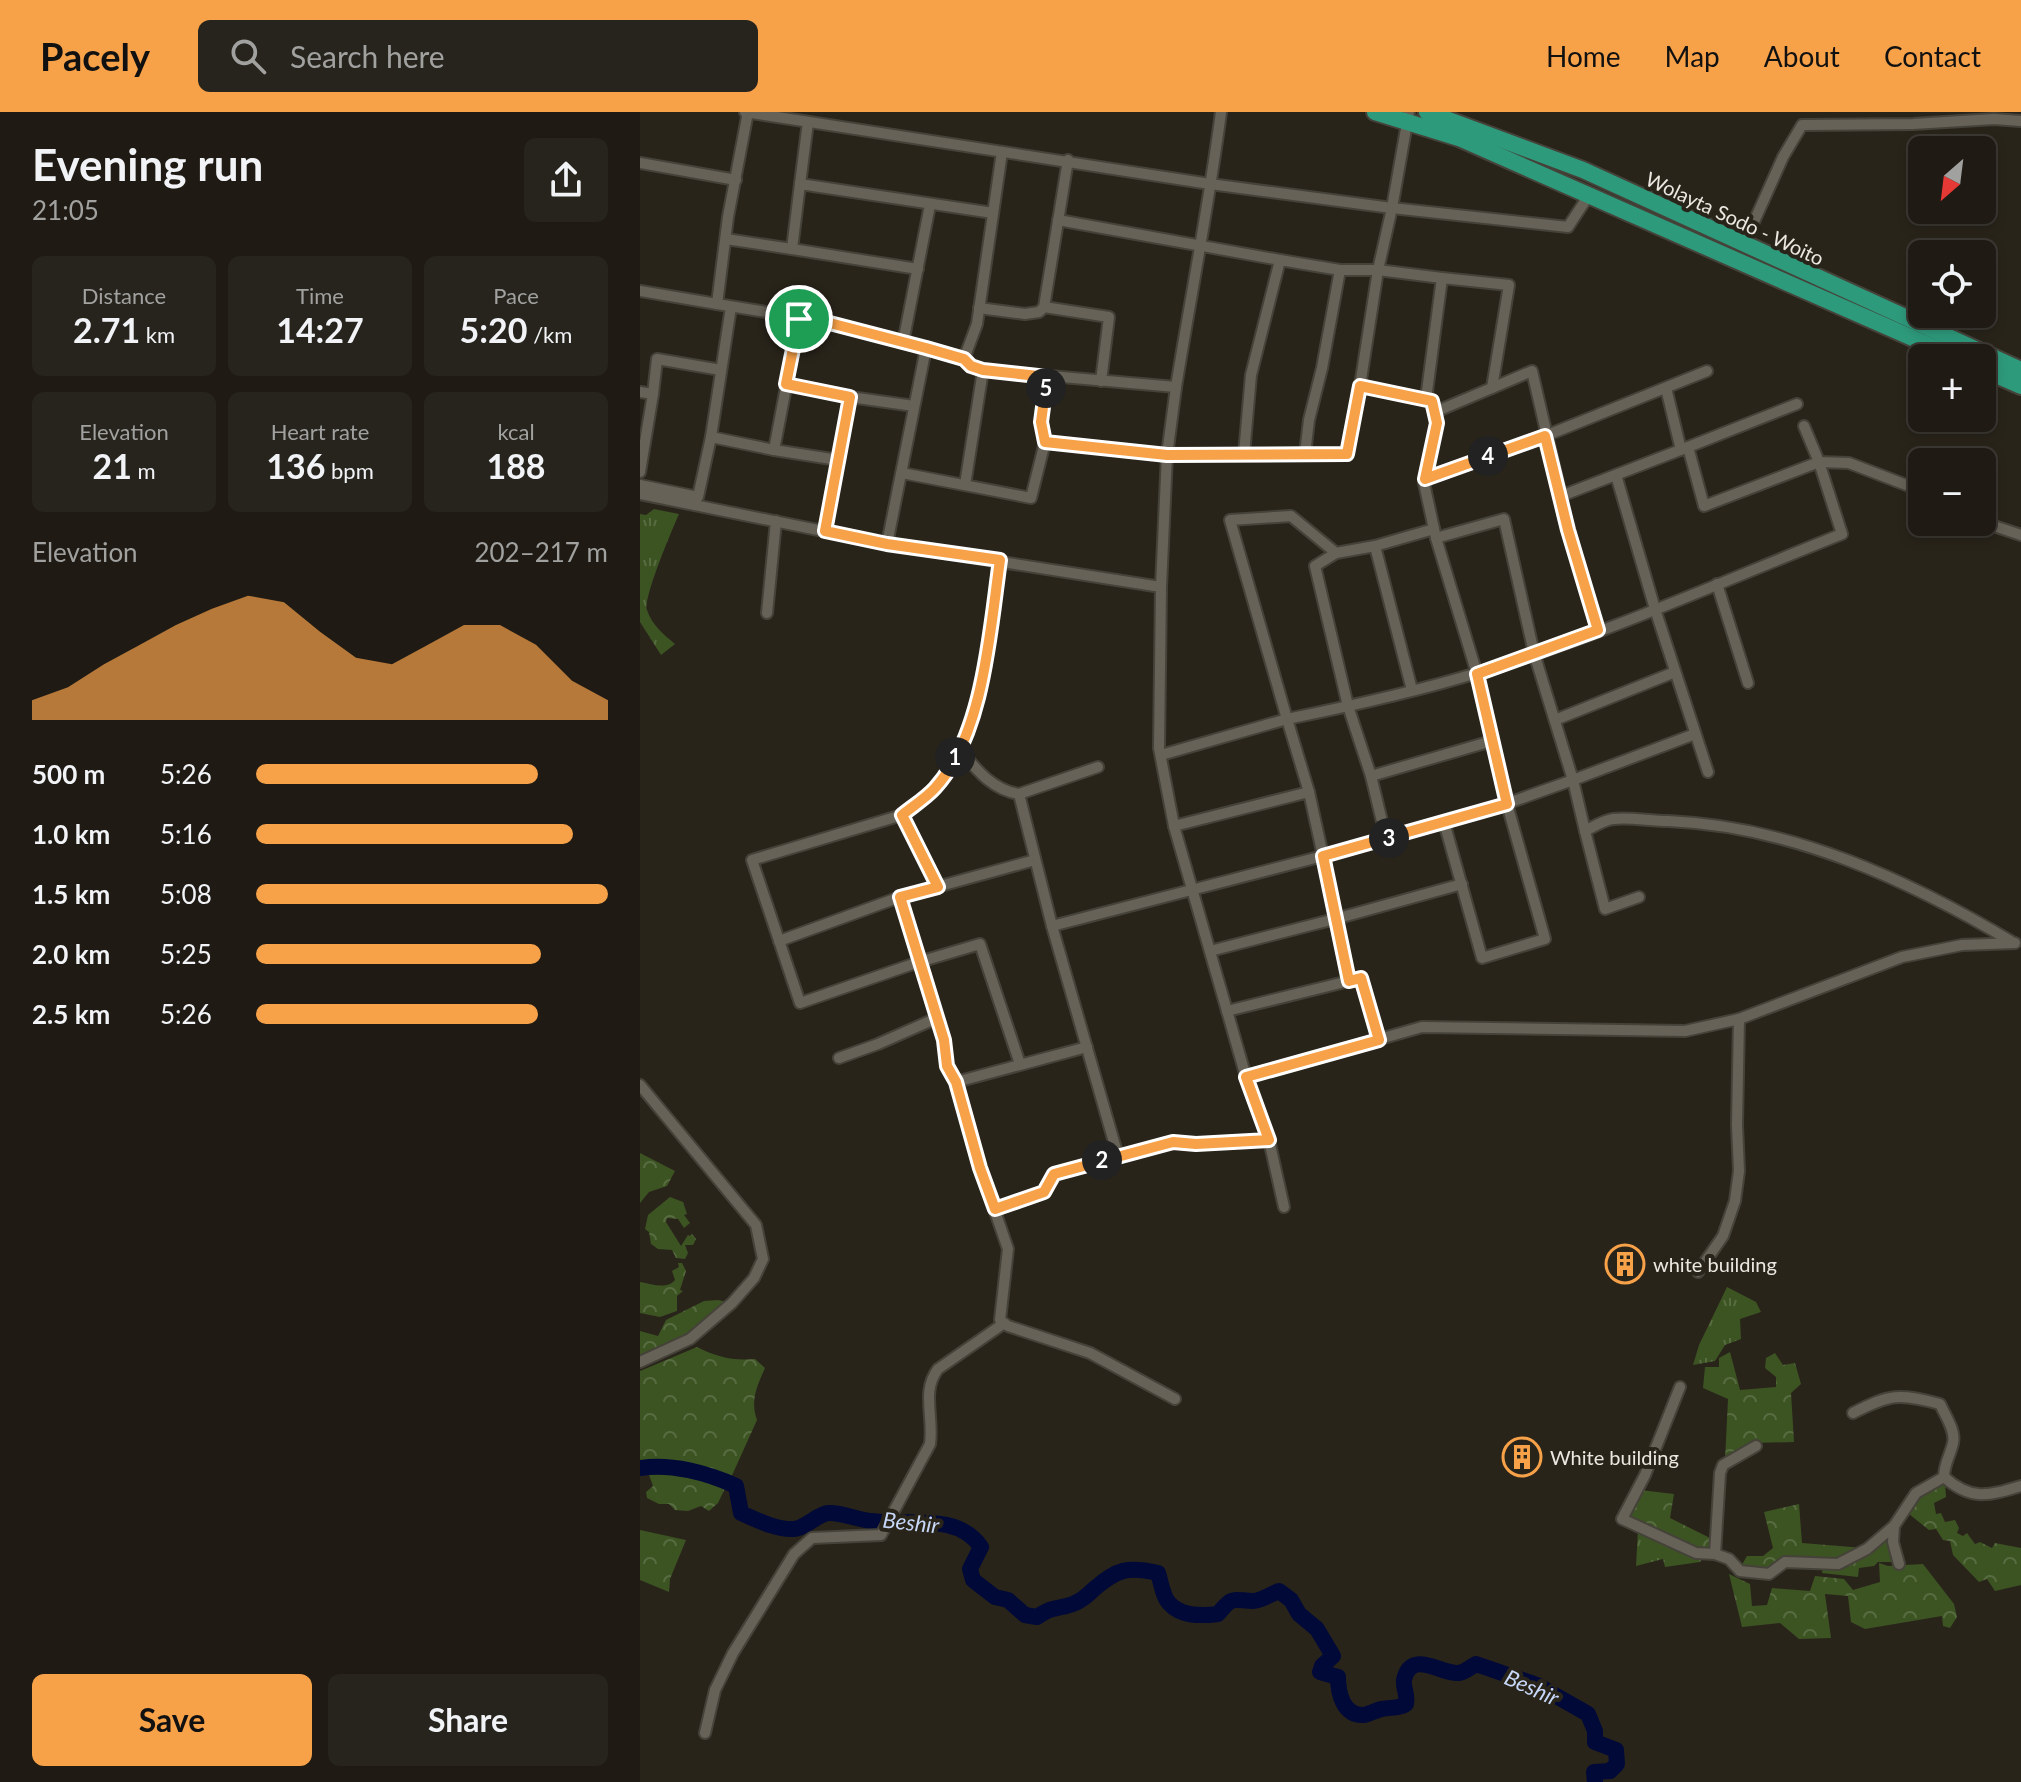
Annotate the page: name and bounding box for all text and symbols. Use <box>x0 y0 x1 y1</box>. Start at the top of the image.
search box <box>198 20 758 92</box>
text: Pacely <box>40 33 150 79</box>
icon: search <box>226 34 270 78</box>
text: Search here <box>290 38 445 74</box>
text: Home <box>1546 39 1621 73</box>
text: Map <box>1665 39 1720 73</box>
text: About <box>1764 39 1840 73</box>
text: Contact <box>1884 39 1981 73</box>
north arrow <box>1908 136 1996 224</box>
map controls <box>1908 136 1996 536</box>
text: Evening run <box>32 138 263 190</box>
button: share <box>524 138 608 222</box>
street label: Wolayta Sodo - Woito <box>1642 166 1828 270</box>
text: 21:05 <box>32 194 99 226</box>
button: locate <box>1908 240 1996 328</box>
text: Distance <box>82 282 166 309</box>
text: Time <box>296 282 344 309</box>
text: Pace <box>493 282 539 309</box>
pin <box>765 285 833 353</box>
icon: arrive <box>777 297 821 341</box>
text: 2.71 <box>73 309 140 350</box>
text: 14:27 <box>276 309 364 350</box>
text: 5:20 <box>460 309 528 350</box>
text: km <box>140 321 175 348</box>
text: /km <box>528 321 572 348</box>
button: + <box>1908 344 1996 432</box>
pin: 5 <box>1026 368 1066 408</box>
text: 5 <box>1040 374 1052 401</box>
text: Elevation <box>79 418 169 445</box>
text: Heart rate <box>271 418 369 445</box>
text: kcal <box>497 418 535 445</box>
pin: 4 <box>1468 436 1508 476</box>
text: 4 <box>1482 442 1494 469</box>
text: 21 <box>92 445 132 486</box>
text: 136 <box>266 445 325 486</box>
text: 188 <box>486 445 546 486</box>
button: − <box>1908 448 1996 536</box>
text: m <box>132 457 156 484</box>
text: bpm <box>325 457 374 484</box>
text: Elevation <box>32 536 138 568</box>
text: 202–217 m <box>474 536 608 568</box>
pin: 1 <box>935 737 975 777</box>
text: 1 <box>949 743 961 770</box>
text: 500 m <box>32 758 105 790</box>
text: 5:26 <box>160 758 212 790</box>
text: 1.0 km <box>32 818 110 850</box>
text: 5:16 <box>160 818 212 850</box>
pin: 3 <box>1369 818 1409 858</box>
text: 3 <box>1383 824 1395 851</box>
text: 1.5 km <box>32 878 110 910</box>
text: 5:08 <box>160 878 212 910</box>
text: 2.0 km <box>32 938 110 970</box>
text: 5:25 <box>160 938 212 970</box>
text: 2.5 km <box>32 998 110 1030</box>
text: 5:26 <box>160 998 212 1030</box>
pin: 2 <box>1082 1140 1122 1180</box>
text: 2 <box>1096 1146 1108 1173</box>
building icon: white building <box>1604 1243 1646 1285</box>
place label: white building <box>1653 1252 1777 1276</box>
building icon: White building <box>1501 1436 1543 1478</box>
place label: White building <box>1550 1445 1679 1469</box>
water label: Beshir <box>881 1506 941 1538</box>
water label: Beshir <box>1501 1663 1564 1711</box>
button: Save <box>32 1674 312 1766</box>
button: Share <box>328 1674 608 1766</box>

